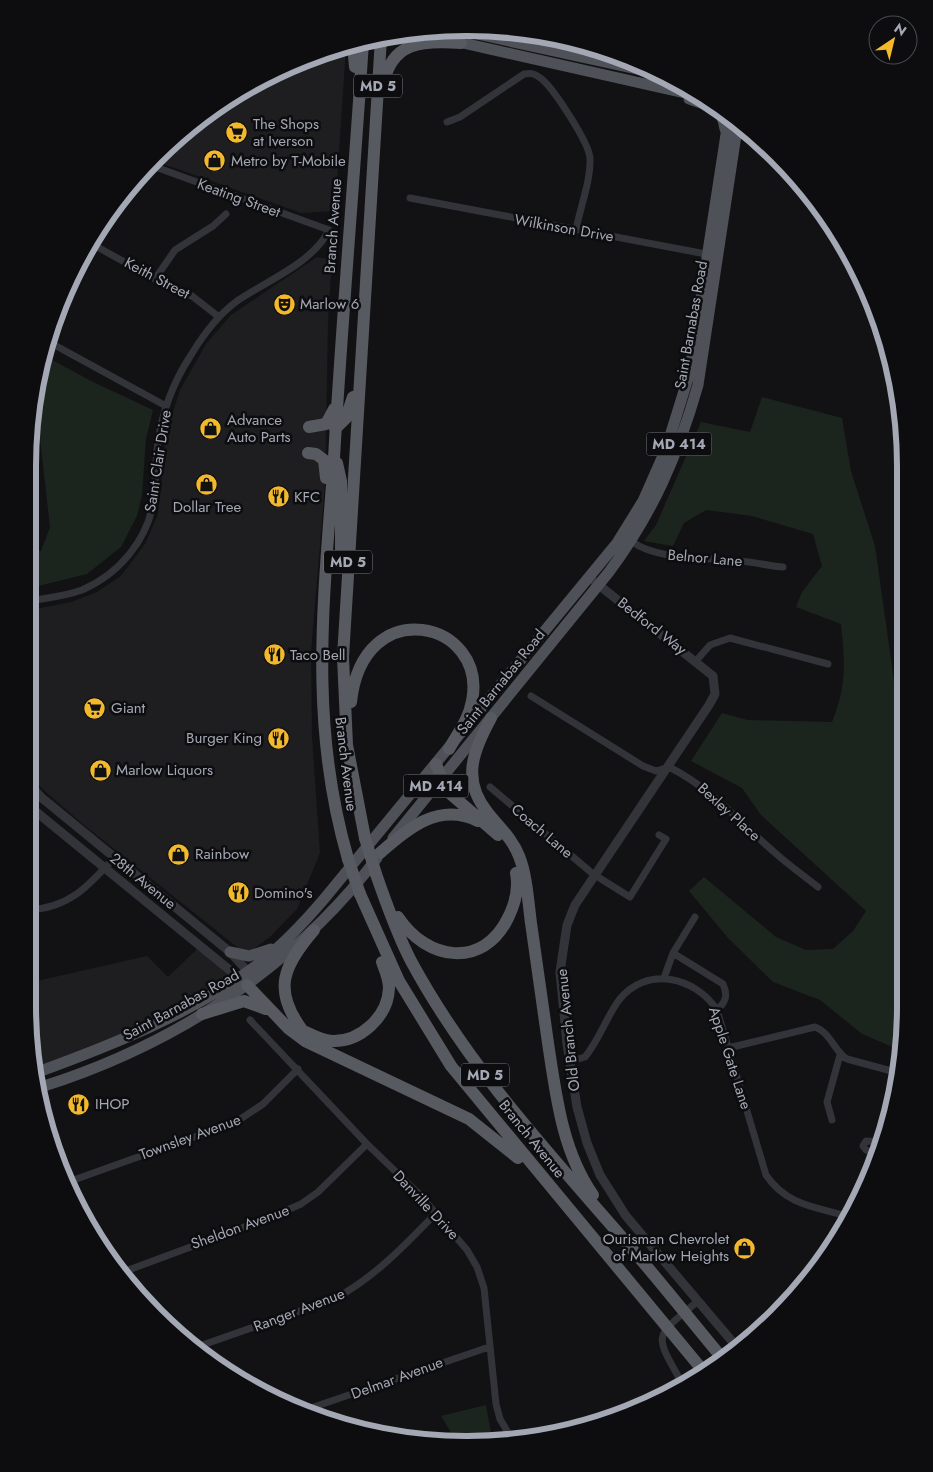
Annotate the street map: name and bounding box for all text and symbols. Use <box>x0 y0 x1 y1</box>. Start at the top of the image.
north arrow <box>868 15 918 65</box>
text: N <box>890 18 911 41</box>
road number: MD 5 <box>354 74 402 98</box>
place label: The Shops at Iverson <box>253 113 319 152</box>
supermarket icon: The Shops at Iverson <box>225 121 249 145</box>
shop icon: Metro by T-Mobile <box>203 149 227 173</box>
place label: Metro by T-Mobile <box>231 150 346 172</box>
street label: Keating Street <box>194 173 284 223</box>
street label: Branch Avenue <box>319 178 347 274</box>
street label: Wilkinson Drive <box>513 208 616 248</box>
street label: Keith Street <box>120 252 194 305</box>
street label: Saint Barnabas Road <box>669 259 713 391</box>
theatre icon: Marlow 6 <box>272 292 296 316</box>
place label: Marlow 6 <box>300 293 359 315</box>
street label: Saint Clair Drive <box>139 408 177 514</box>
place label: Advance Auto Parts <box>227 409 291 448</box>
shop icon: Advance Auto Parts <box>199 417 223 441</box>
road number: MD 414 <box>646 432 712 456</box>
shop icon: Dollar Tree <box>195 472 219 496</box>
restaurant icon: KFC <box>266 485 290 509</box>
place label: KFC <box>294 486 320 508</box>
place label: Dollar Tree <box>173 496 241 518</box>
street label: Belnor Lane <box>667 544 743 572</box>
road number: MD 5 <box>324 550 372 574</box>
street label: Bedford Way <box>613 592 692 660</box>
street label: Saint Barnabas Road <box>452 625 550 739</box>
restaurant icon: Taco Bell <box>262 643 286 667</box>
place label: Taco Bell <box>290 644 346 666</box>
supermarket icon: Giant <box>83 696 107 720</box>
place label: Giant <box>111 697 146 719</box>
street label: Branch Avenue <box>329 716 363 813</box>
restaurant icon: Burger King <box>266 726 290 750</box>
place label: Burger King <box>186 727 262 749</box>
shop icon: Marlow Liquors <box>88 758 112 782</box>
place label: Marlow Liquors <box>116 759 213 781</box>
road number: MD 414 <box>404 774 468 798</box>
street label: Bexley Place <box>693 778 766 846</box>
street label: Coach Lane <box>506 799 578 864</box>
shop icon: Rainbow <box>167 842 191 866</box>
place label: Rainbow <box>195 843 250 865</box>
street label: 28th Avenue <box>105 847 181 915</box>
restaurant icon: Domino's <box>226 881 250 905</box>
place label: Domino's <box>254 882 312 904</box>
street label: Saint Barnabas Road <box>119 964 243 1046</box>
street label: Old Branch Avenue <box>551 967 585 1092</box>
street label: Apple Gate Lane <box>703 1004 757 1112</box>
road number: MD 5 <box>461 1064 509 1086</box>
restaurant icon: IHOP <box>67 1092 91 1116</box>
place label: IHOP <box>95 1093 129 1115</box>
street label: Branch Avenue <box>494 1095 571 1183</box>
street label: Townsley Avenue <box>136 1108 244 1166</box>
street label: Danville Drive <box>388 1165 464 1245</box>
street label: Sheldon Avenue <box>188 1199 292 1255</box>
place label: Ourisman Chevrolet of Marlow Heights <box>603 1228 729 1267</box>
shop icon: Ourisman Chevrolet of Marlow Heights <box>733 1236 757 1260</box>
street label: Ranger Avenue <box>250 1282 348 1337</box>
street label: Delmar Avenue <box>348 1351 446 1405</box>

